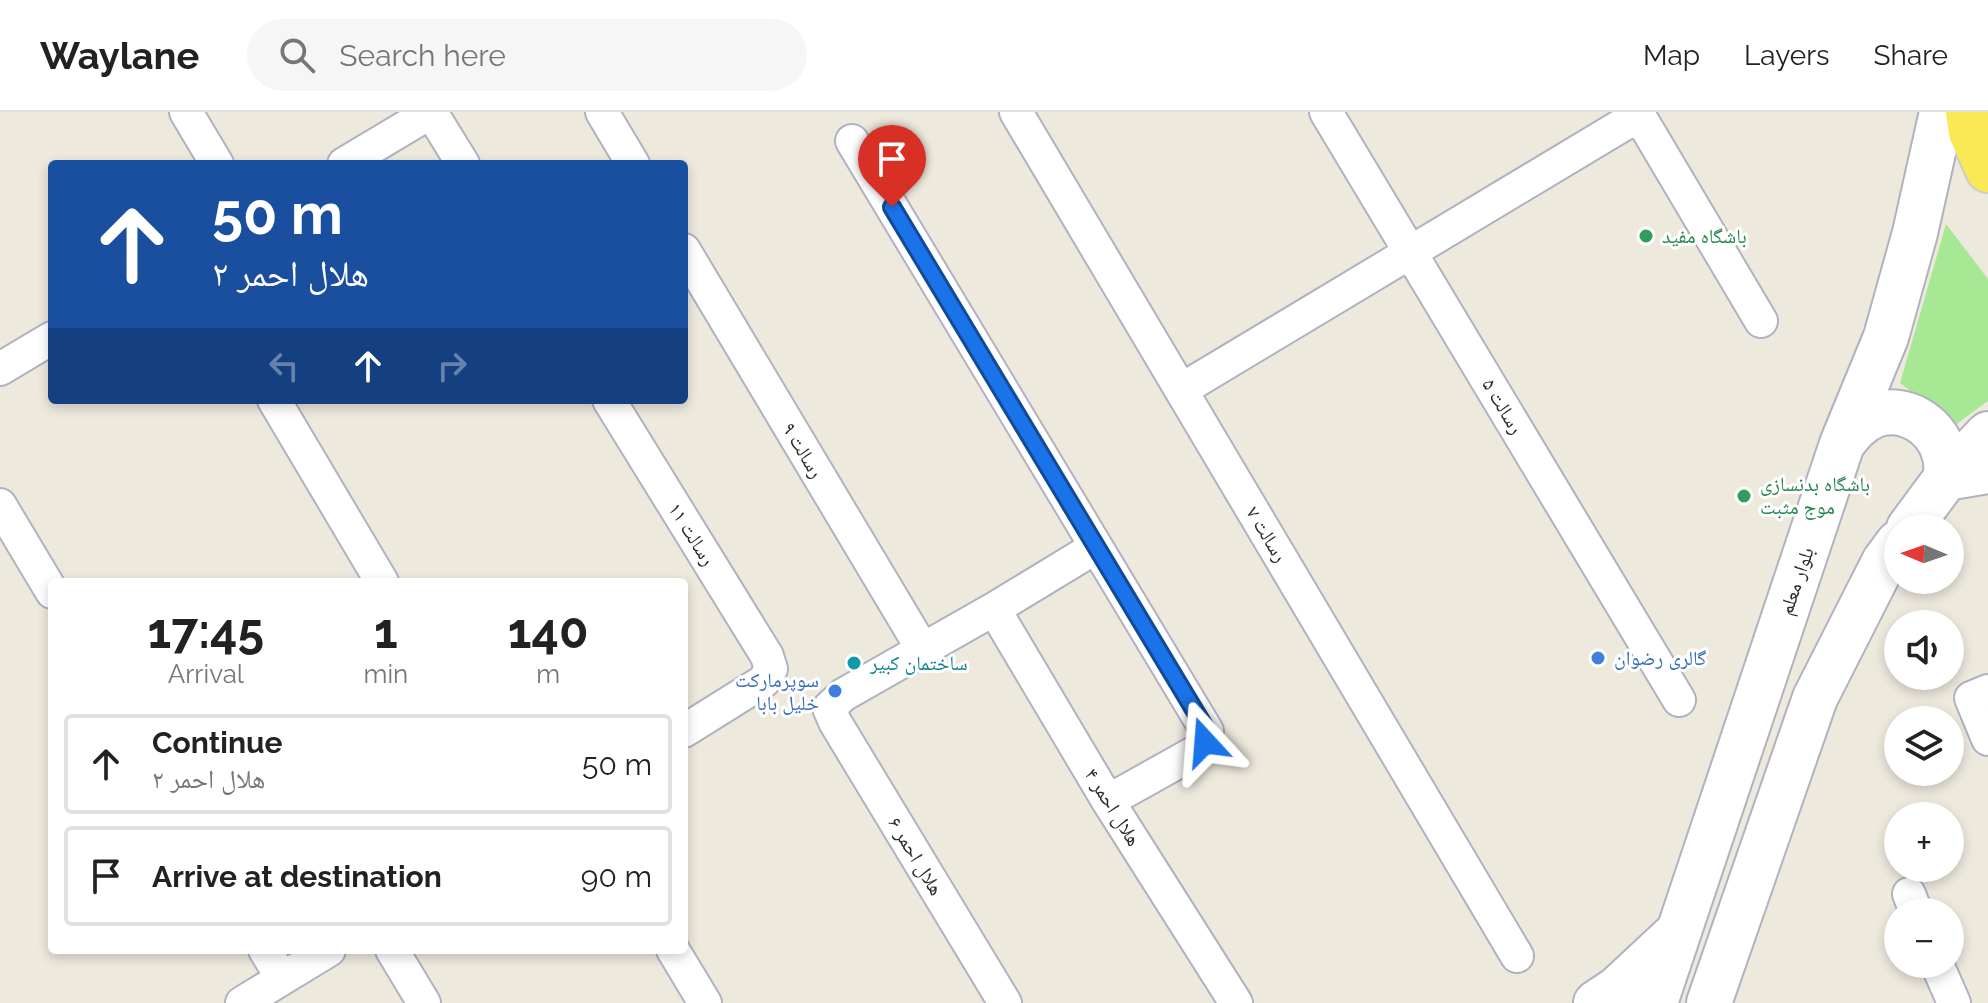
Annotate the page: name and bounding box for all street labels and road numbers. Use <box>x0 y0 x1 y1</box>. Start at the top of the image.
street label: رسالت ۵ <box>1477 374 1529 438</box>
street label: رسالت ۹ <box>777 418 829 482</box>
street label: رسالت ۱۱ <box>663 498 721 570</box>
street label: رسالت ۷ <box>1241 502 1293 566</box>
street label: بلوار معلم <box>1773 544 1821 619</box>
street label: هلال احمر ۴ <box>1080 764 1146 850</box>
street label: هلال احمر ۶ <box>883 812 949 900</box>

